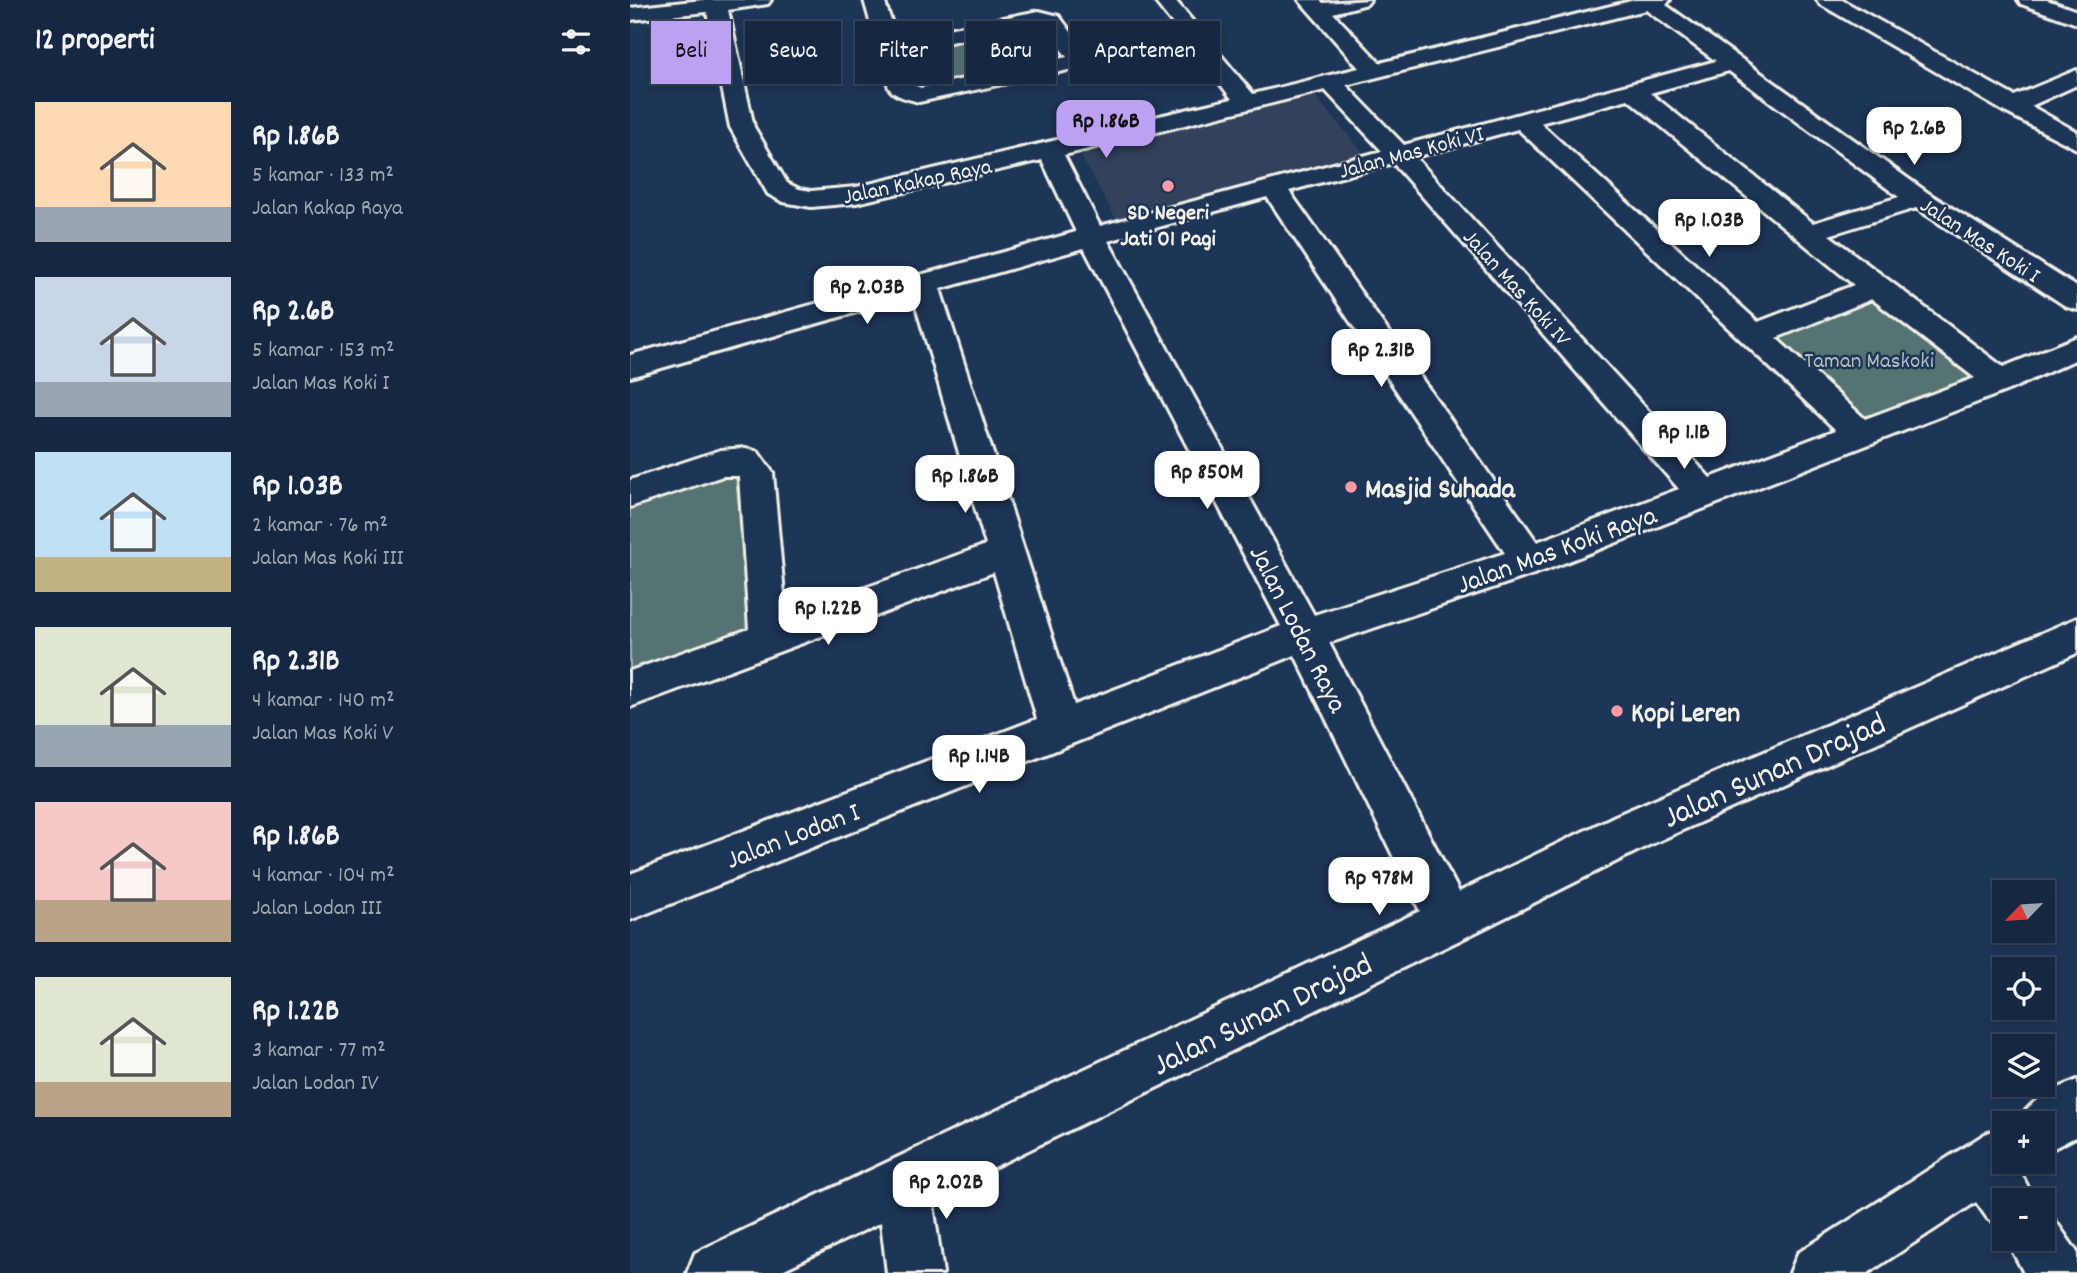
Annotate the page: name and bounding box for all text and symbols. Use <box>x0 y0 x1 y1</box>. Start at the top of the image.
text: 12 properti <box>35 21 155 64</box>
chip: Beli <box>651 21 731 84</box>
chip: Sewa <box>745 21 841 84</box>
chip: Filter <box>855 21 952 84</box>
chip: Baru <box>966 21 1056 84</box>
chip: Apartemen <box>1070 21 1220 84</box>
icon: filters <box>557 23 595 61</box>
pin: Rp 1.86B <box>1034 100 1178 160</box>
text: Rp 1.86B <box>1072 106 1140 139</box>
pin: Rp 2.6B <box>1849 108 1979 167</box>
text: Rp 2.6B <box>1882 113 1946 146</box>
text: Rp 1.86B <box>252 117 340 160</box>
street label: Jalan Mas Koki VI <box>1336 119 1488 190</box>
icon: home <box>91 130 175 214</box>
street label: Jalan Kakap Raya <box>840 151 996 215</box>
text: 5 kamar · 133 m² <box>252 160 394 193</box>
marker: SD Negeri Jati 01 Pagi <box>1160 178 1176 194</box>
street label: Jalan Mas Koki I <box>1912 191 2046 293</box>
text: Jalan Kakap Raya <box>252 193 403 226</box>
place label: SD Negeri Jati 01 Pagi <box>1120 198 1217 257</box>
pin: Rp 1.03B <box>1637 200 1781 259</box>
text: Rp 1.03B <box>1674 205 1744 238</box>
street label: Jalan Mas Koki IV <box>1453 223 1577 356</box>
pin: Rp 2.03B <box>795 266 939 326</box>
text: Rp 2.03B <box>830 272 904 305</box>
text: Rp 2.6B <box>252 292 334 335</box>
icon: home <box>91 305 175 389</box>
pin: Rp 2.31B <box>1309 330 1453 389</box>
text: 5 kamar · 153 m² <box>252 335 394 368</box>
text: Rp 2.31B <box>1347 335 1415 368</box>
park label: Taman Maskoki <box>1804 346 1934 379</box>
text: Jalan Mas Koki I <box>252 368 389 401</box>
pin: Rp 1.1B <box>1619 412 1749 471</box>
text: Rp 1.1B <box>1658 417 1710 450</box>
pin: Rp 850M <box>1142 452 1272 511</box>
pin: Rp 1.86B <box>893 456 1037 515</box>
text: Rp 850M <box>1171 457 1243 490</box>
text: Rp 1.86B <box>931 461 999 494</box>
text: Rp 1.03B <box>252 467 343 510</box>
place label: Masjid Suhada <box>1365 472 1516 512</box>
marker: Masjid Suhada <box>1343 479 1359 495</box>
icon: home <box>91 480 175 564</box>
street label: Jalan Mas Koki Raya <box>1452 498 1664 607</box>
text: 2 kamar · 76 m² <box>252 510 388 543</box>
street label: Jalan Lodan Raya <box>1236 540 1355 722</box>
text: Jalan Mas Koki III <box>252 543 404 576</box>
pin: Rp 1.22B <box>756 588 900 647</box>
text: Rp 1.22B <box>795 593 861 626</box>
text: Rp 2.31B <box>252 642 340 685</box>
icon: home <box>91 655 175 739</box>
text: 4 kamar · 140 m² <box>252 685 395 718</box>
place label: Kopi Leren <box>1631 696 1740 736</box>
marker: Kopi Leren <box>1609 703 1625 719</box>
street label: Jalan Sunan Drajad <box>1656 703 1895 843</box>
text: Jalan Mas Koki V <box>252 718 393 751</box>
pin: Rp 1.14B <box>907 736 1051 795</box>
text: Rp 1.14B <box>948 741 1010 774</box>
street label: Jalan Lodan I <box>721 795 867 883</box>
text: Rp 1.86B <box>252 817 340 860</box>
icon: home <box>91 830 175 914</box>
pin: Rp 978M <box>1314 858 1444 917</box>
text: 4 kamar · 104 m² <box>252 860 395 893</box>
text: Rp 978M <box>1344 863 1414 896</box>
north arrow <box>1992 880 2054 943</box>
map controls <box>1992 880 2055 1251</box>
text: Jalan Lodan III <box>252 893 382 926</box>
street label: Jalan Sunan Drajad <box>1145 943 1382 1091</box>
button: locate <box>1992 957 2055 1020</box>
text: Rp 1.22B <box>252 992 339 1035</box>
icon: home <box>91 1005 175 1089</box>
button: layers <box>1992 1034 2055 1097</box>
text: 3 kamar · 77 m² <box>252 1035 386 1068</box>
text: Jalan Lodan IV <box>252 1068 379 1101</box>
button: + <box>1992 1111 2055 1174</box>
pin: Rp 2.02B <box>874 1162 1018 1221</box>
text: Rp 2.02B <box>909 1167 983 1200</box>
button: − <box>1992 1188 2055 1251</box>

